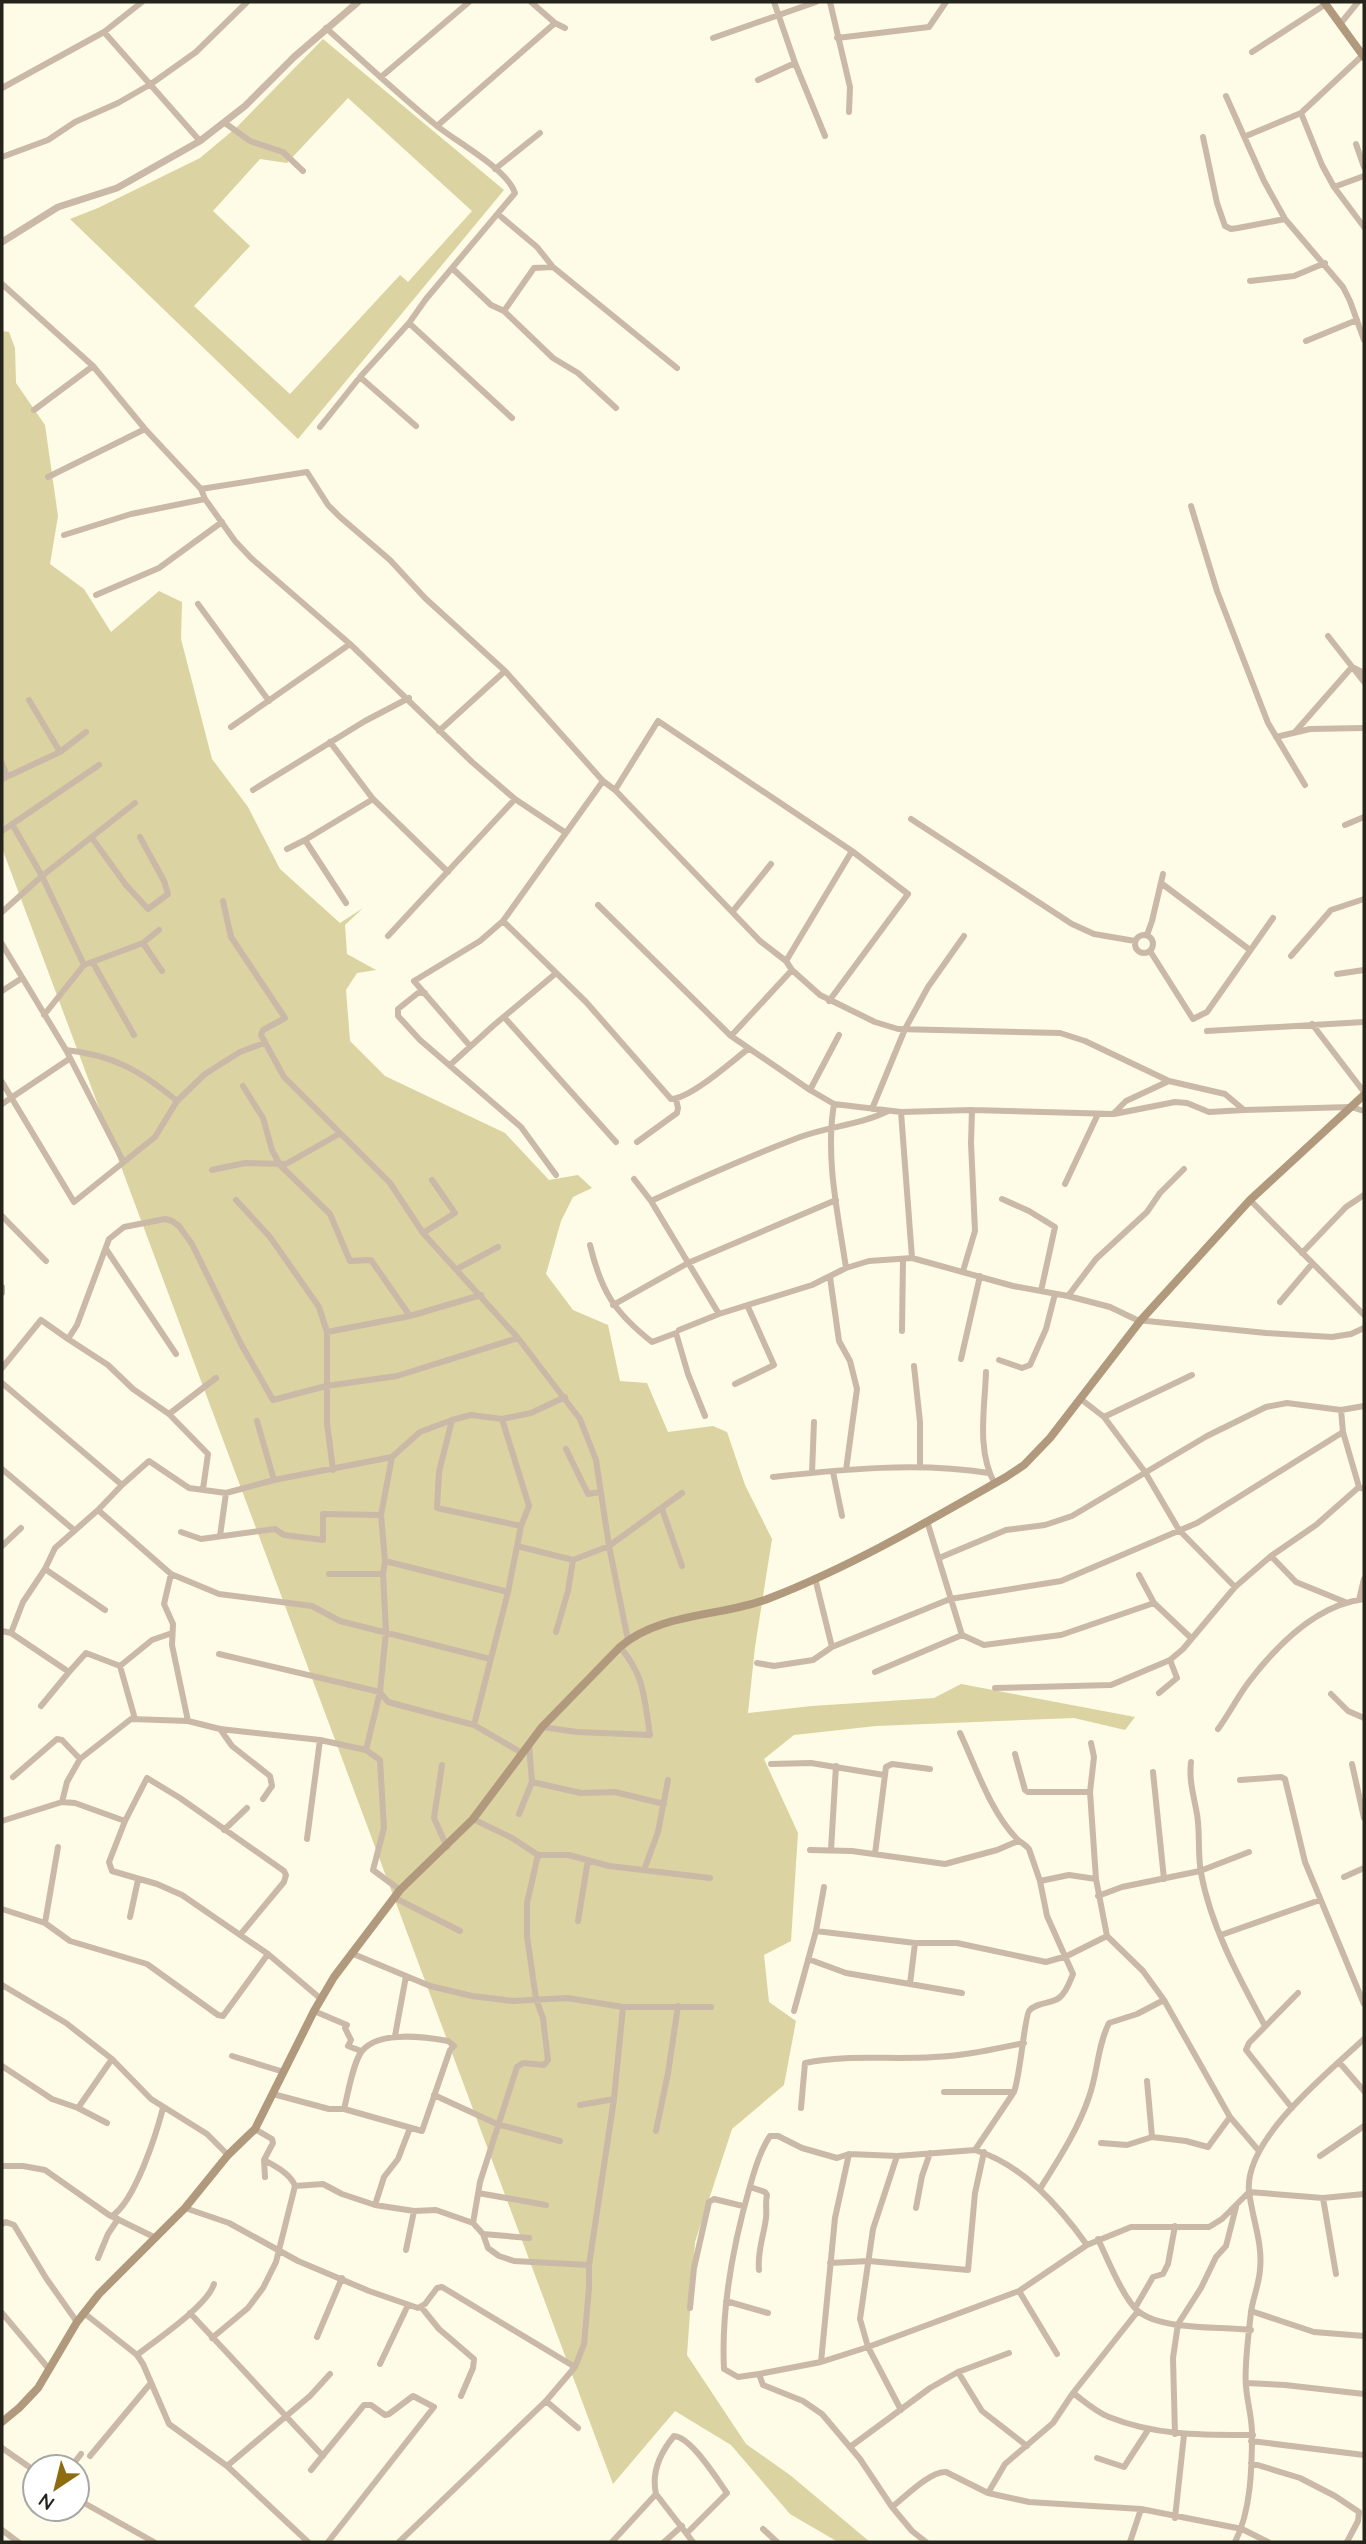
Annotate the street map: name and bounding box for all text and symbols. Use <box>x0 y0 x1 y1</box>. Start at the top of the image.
north arrow <box>21 2453 91 2523</box>
text: N <box>34 2488 59 2516</box>

